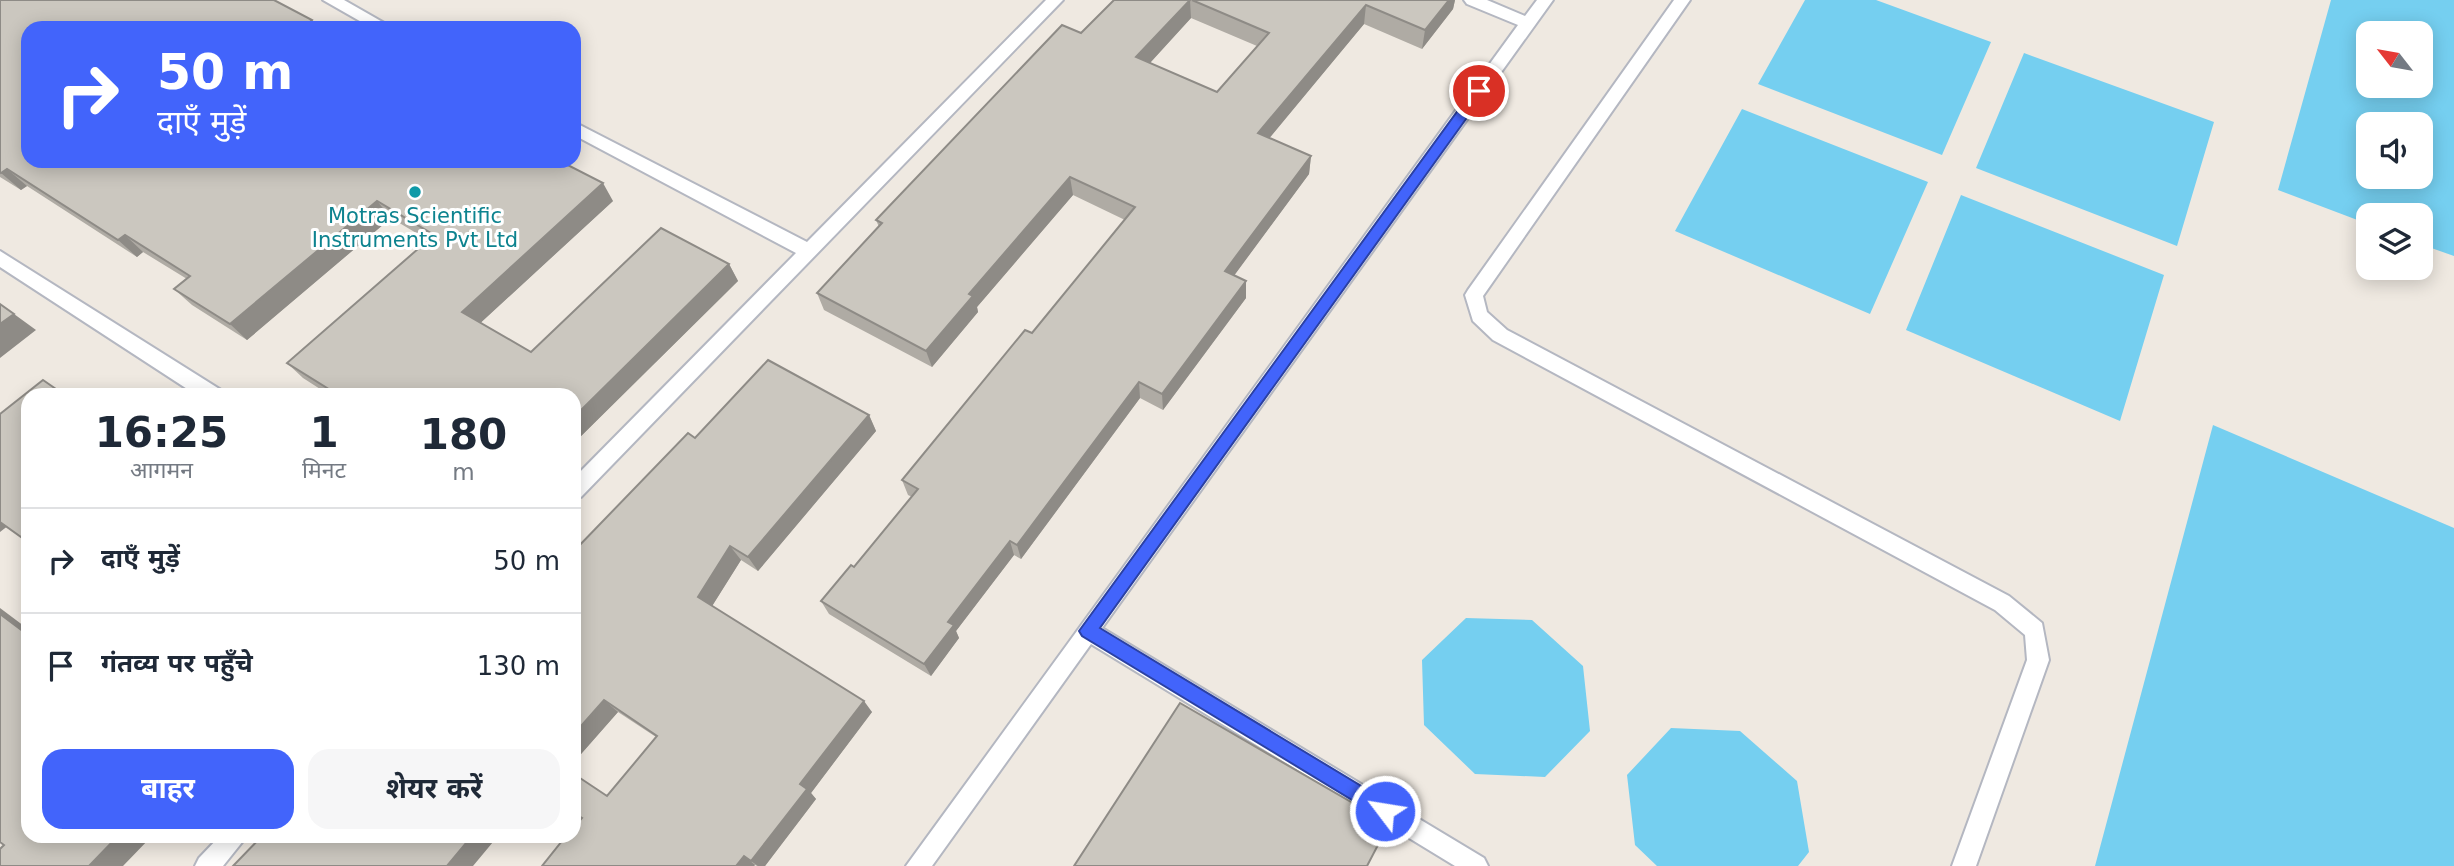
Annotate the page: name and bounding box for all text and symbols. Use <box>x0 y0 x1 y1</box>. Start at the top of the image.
north arrow <box>2356 21 2432 98</box>
map controls <box>2356 21 2433 280</box>
text: 50 m <box>157 44 293 101</box>
icon: right <box>42 49 133 140</box>
pin <box>1449 61 1509 121</box>
icon: arrive <box>1460 72 1498 110</box>
text: दाएँ मुड़ें <box>157 103 246 141</box>
button: sound <box>2356 112 2433 189</box>
marker: Motras Scientific Instruments Pvt Ltd <box>407 184 423 200</box>
button: layers <box>2356 203 2433 280</box>
place label: Motras Scientific Instruments Pvt Ltd <box>312 204 518 252</box>
text: 16:25 <box>95 408 228 457</box>
text: 1 <box>309 408 339 457</box>
text: 180 <box>420 410 507 459</box>
text: आगमन <box>130 457 193 483</box>
text: मिनट <box>302 457 346 483</box>
text: m <box>452 459 475 485</box>
icon: right <box>42 542 80 580</box>
text: दाएँ मुड़ें <box>101 543 180 573</box>
text: 50 m <box>493 546 560 576</box>
icon: arrive <box>42 647 80 685</box>
text: गंतव्य पर पहुँचे <box>101 648 253 678</box>
text: 130 m <box>477 651 560 681</box>
button: बाहर <box>42 749 294 829</box>
button: शेयर करें <box>308 749 560 829</box>
position arrow <box>1348 774 1422 848</box>

